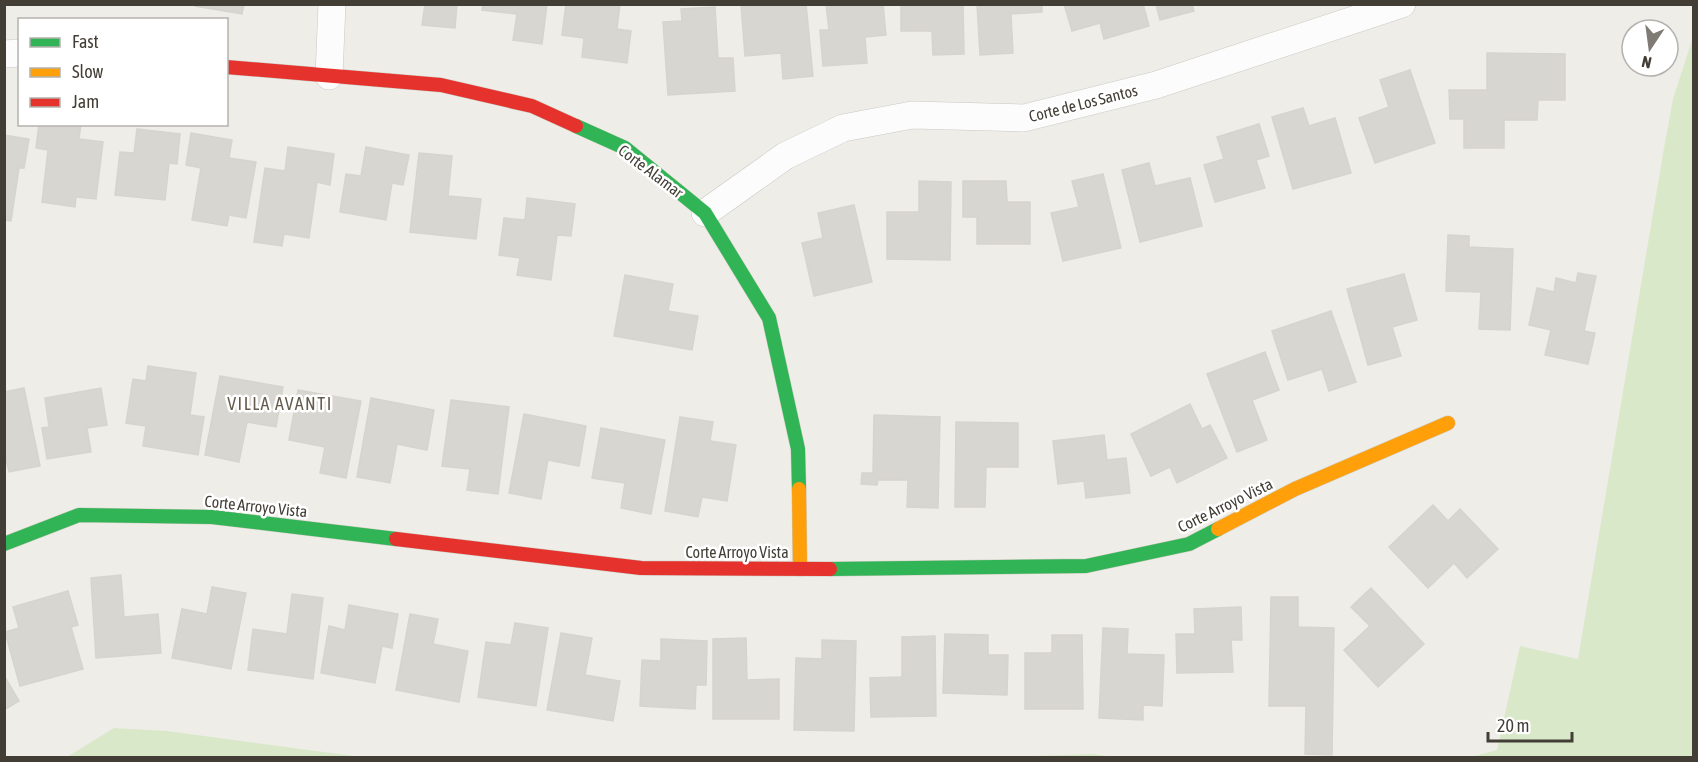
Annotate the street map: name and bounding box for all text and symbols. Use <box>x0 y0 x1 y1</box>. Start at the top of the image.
legend <box>18 18 228 126</box>
north arrow <box>1620 18 1680 78</box>
text: Fast <box>72 31 99 52</box>
text: N <box>1640 53 1653 72</box>
text: Slow <box>72 61 103 82</box>
street label: Corte de Los Santos <box>1027 81 1140 125</box>
text: Jam <box>72 91 99 112</box>
street label: Corte Alamar <box>615 141 687 201</box>
district label: VILLA AVANTI <box>227 393 333 414</box>
street label: Corte Arroyo Vista <box>1175 474 1276 537</box>
street label: Corte Arroyo Vista <box>204 492 308 521</box>
street label: Corte Arroyo Vista <box>685 543 789 562</box>
scale bar <box>1488 705 1572 743</box>
text: 20 m <box>1497 715 1529 736</box>

